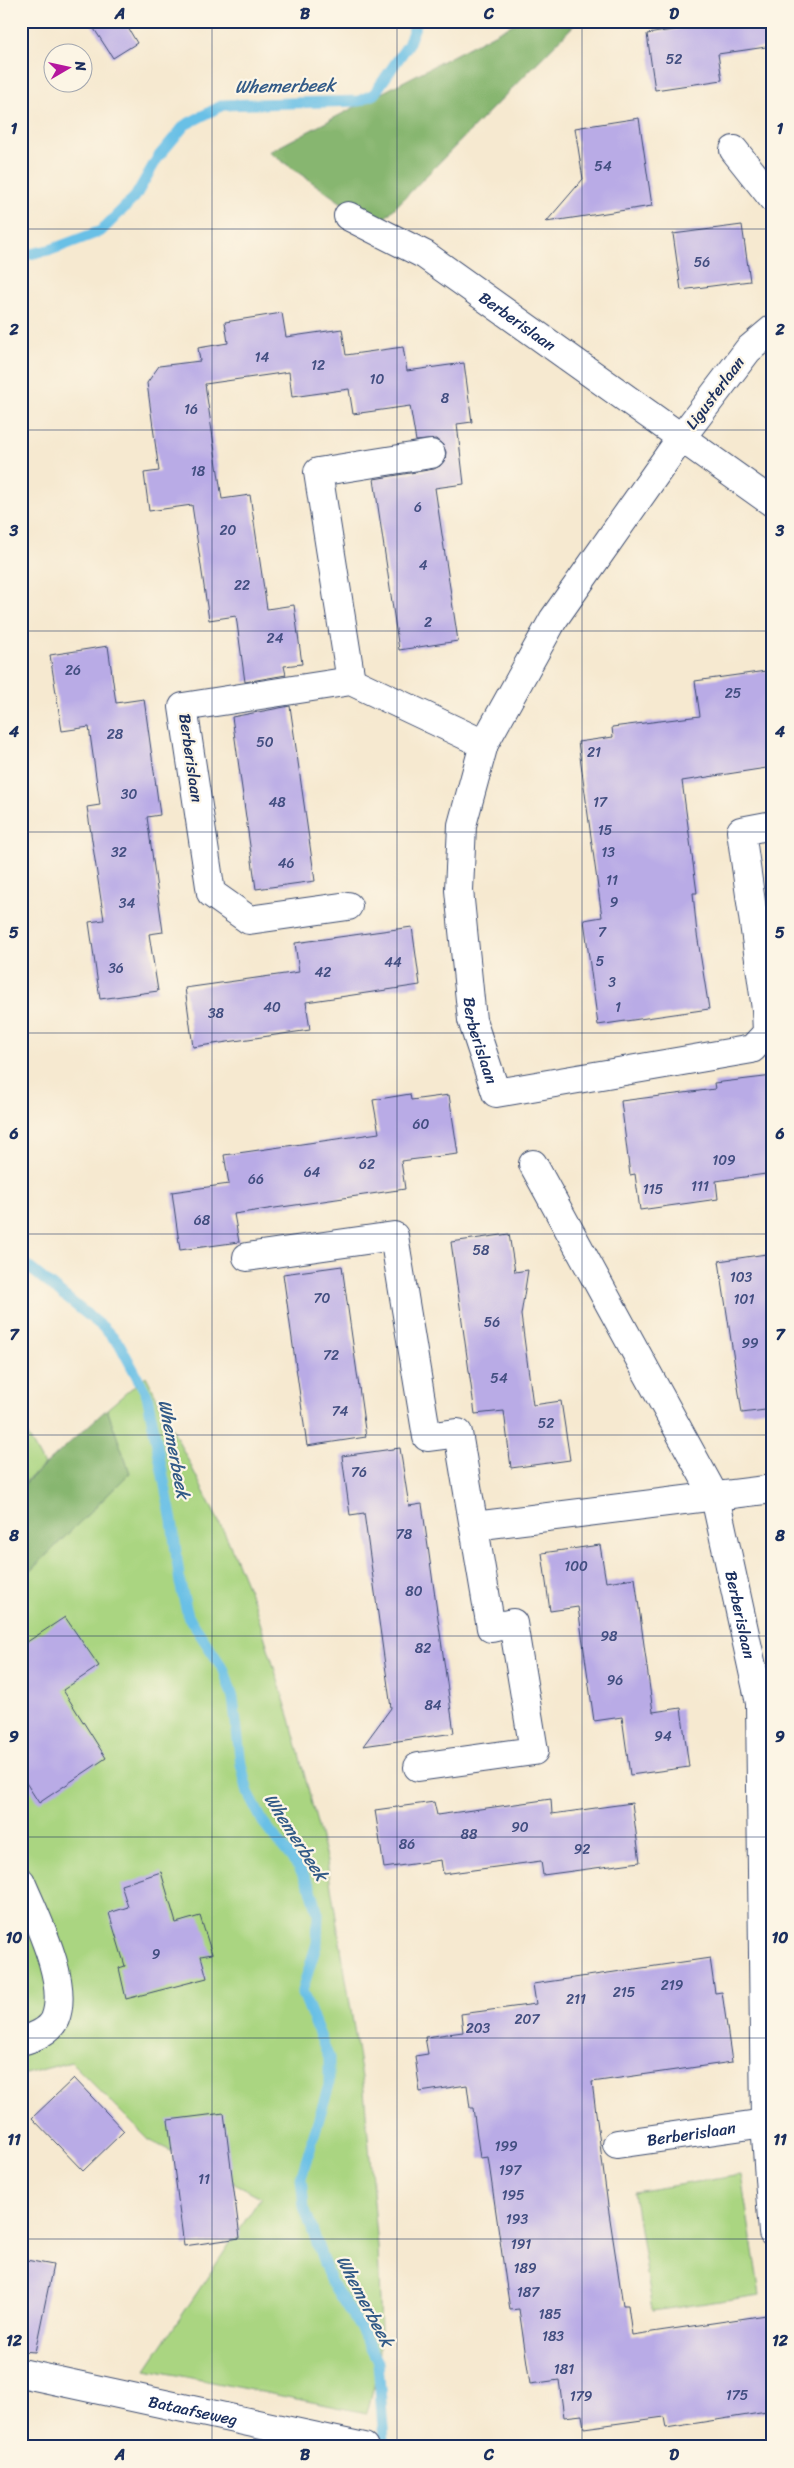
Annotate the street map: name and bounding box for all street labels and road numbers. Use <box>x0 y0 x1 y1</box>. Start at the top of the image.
street label: Berberislaan <box>473 283 563 359</box>
street label: Ligusterlaan <box>678 350 753 436</box>
street label: Berberislaan <box>170 712 212 805</box>
street label: Berberislaan <box>455 996 507 1088</box>
street label: Berberislaan <box>717 1568 764 1662</box>
street label: Berberislaan <box>645 2113 738 2154</box>
street label: Bataafseweg <box>146 2386 240 2434</box>

